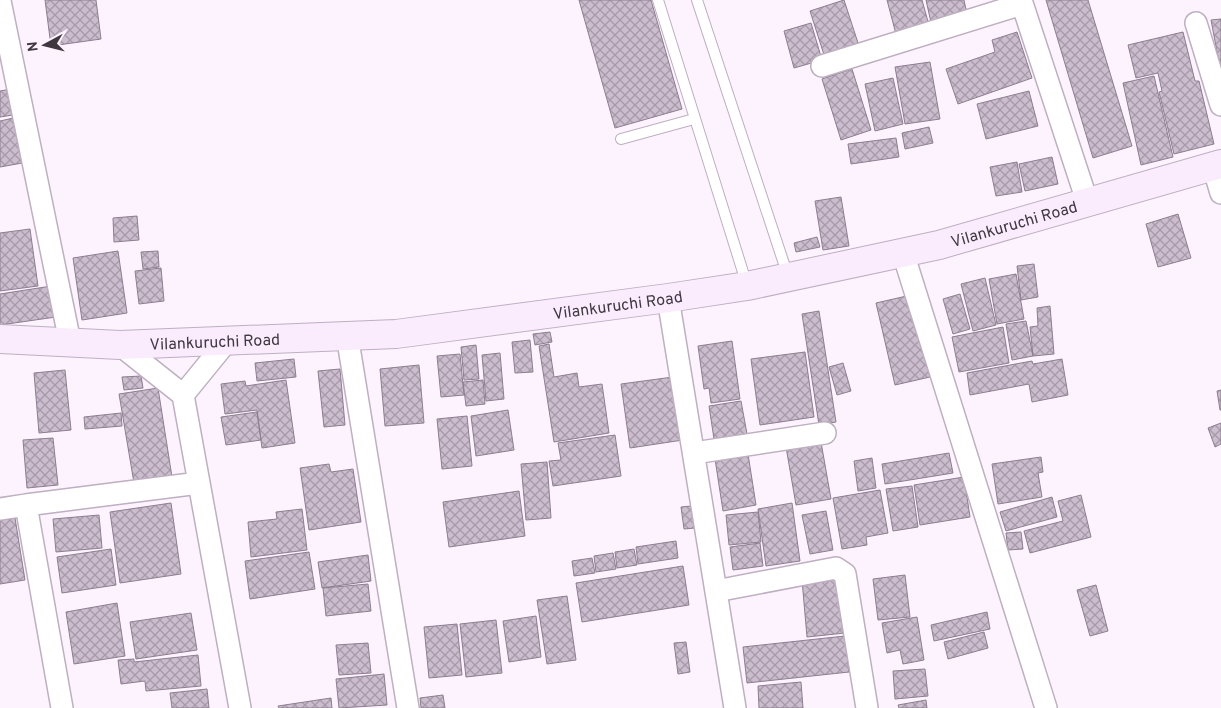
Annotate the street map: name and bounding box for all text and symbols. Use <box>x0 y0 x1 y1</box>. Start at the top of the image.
north arrow <box>20 20 70 70</box>
text: N <box>25 40 43 52</box>
street label: Vilankuruchi Road <box>949 198 1080 253</box>
street label: Vilankuruchi Road <box>552 288 684 325</box>
street label: Vilankuruchi Road <box>149 331 281 356</box>

